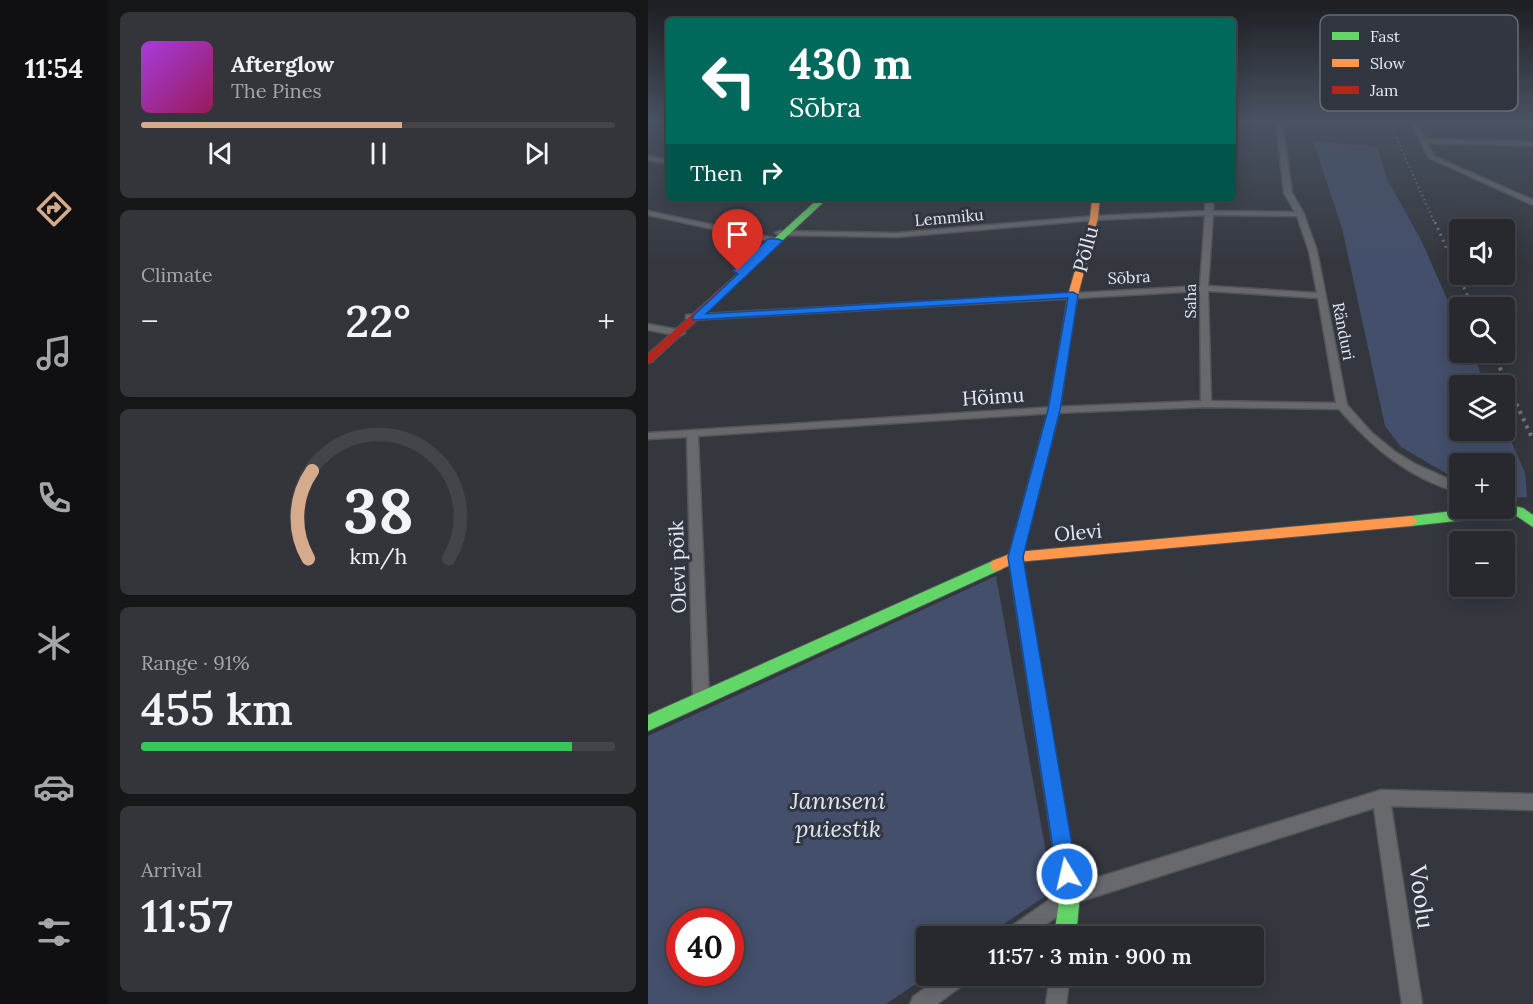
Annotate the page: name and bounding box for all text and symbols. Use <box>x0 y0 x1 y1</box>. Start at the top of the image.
legend <box>1320 15 1518 111</box>
text: Fast <box>1370 26 1401 46</box>
text: 430 m <box>789 37 912 91</box>
icon: left <box>690 42 768 120</box>
text: Afterglow <box>231 50 334 78</box>
text: 11:54 <box>25 51 83 85</box>
text: Slow <box>1370 53 1406 73</box>
text: The Pines <box>231 78 322 103</box>
text: Jam <box>1369 80 1398 100</box>
text: Sõbra <box>789 90 861 124</box>
icon: previous <box>204 137 237 170</box>
icon: pause <box>362 137 395 170</box>
icon: next <box>520 137 553 170</box>
icon: right <box>755 156 788 189</box>
text: Then <box>690 159 743 187</box>
icon: directions <box>33 188 75 230</box>
street label: Lemmiku <box>914 204 985 230</box>
pin <box>712 209 763 271</box>
icon: arrive <box>721 218 754 251</box>
map controls <box>1449 219 1515 597</box>
button: sound <box>1449 219 1515 285</box>
street label: Põllu <box>1067 223 1103 275</box>
text: Climate <box>141 262 213 287</box>
street label: Sõbra <box>1107 266 1151 288</box>
street label: Saha <box>1180 283 1200 319</box>
text: 22° <box>345 292 411 349</box>
button: search <box>1449 297 1515 363</box>
text: − <box>141 300 159 342</box>
text: + <box>598 300 615 342</box>
street label: Ränduri <box>1329 300 1359 362</box>
icon: music <box>33 332 75 374</box>
button: layers <box>1449 375 1515 441</box>
street label: Hõimu <box>961 381 1025 411</box>
button: + <box>1449 453 1515 519</box>
text: 38 <box>343 470 413 550</box>
icon: phone <box>33 477 75 519</box>
street label: Olevi <box>1053 517 1103 547</box>
street label: Olevi põik <box>663 520 691 614</box>
button: − <box>1449 531 1515 597</box>
text: km/h <box>349 542 407 570</box>
icon: climate <box>33 622 75 664</box>
text: Range · 91% <box>141 650 250 675</box>
text: 455 km <box>141 680 293 737</box>
icon: car <box>33 766 75 808</box>
park label: Jannseni puiestik <box>789 785 886 844</box>
position arrow <box>1035 842 1099 906</box>
text: Arrival <box>141 857 202 882</box>
street label: Voolu <box>1402 862 1442 931</box>
text: 11:57 <box>141 887 233 944</box>
speed limit sign: 40 <box>666 908 744 986</box>
icon: filters <box>33 911 75 953</box>
text: 11:57 · 3 min · 900 m <box>988 942 1192 970</box>

